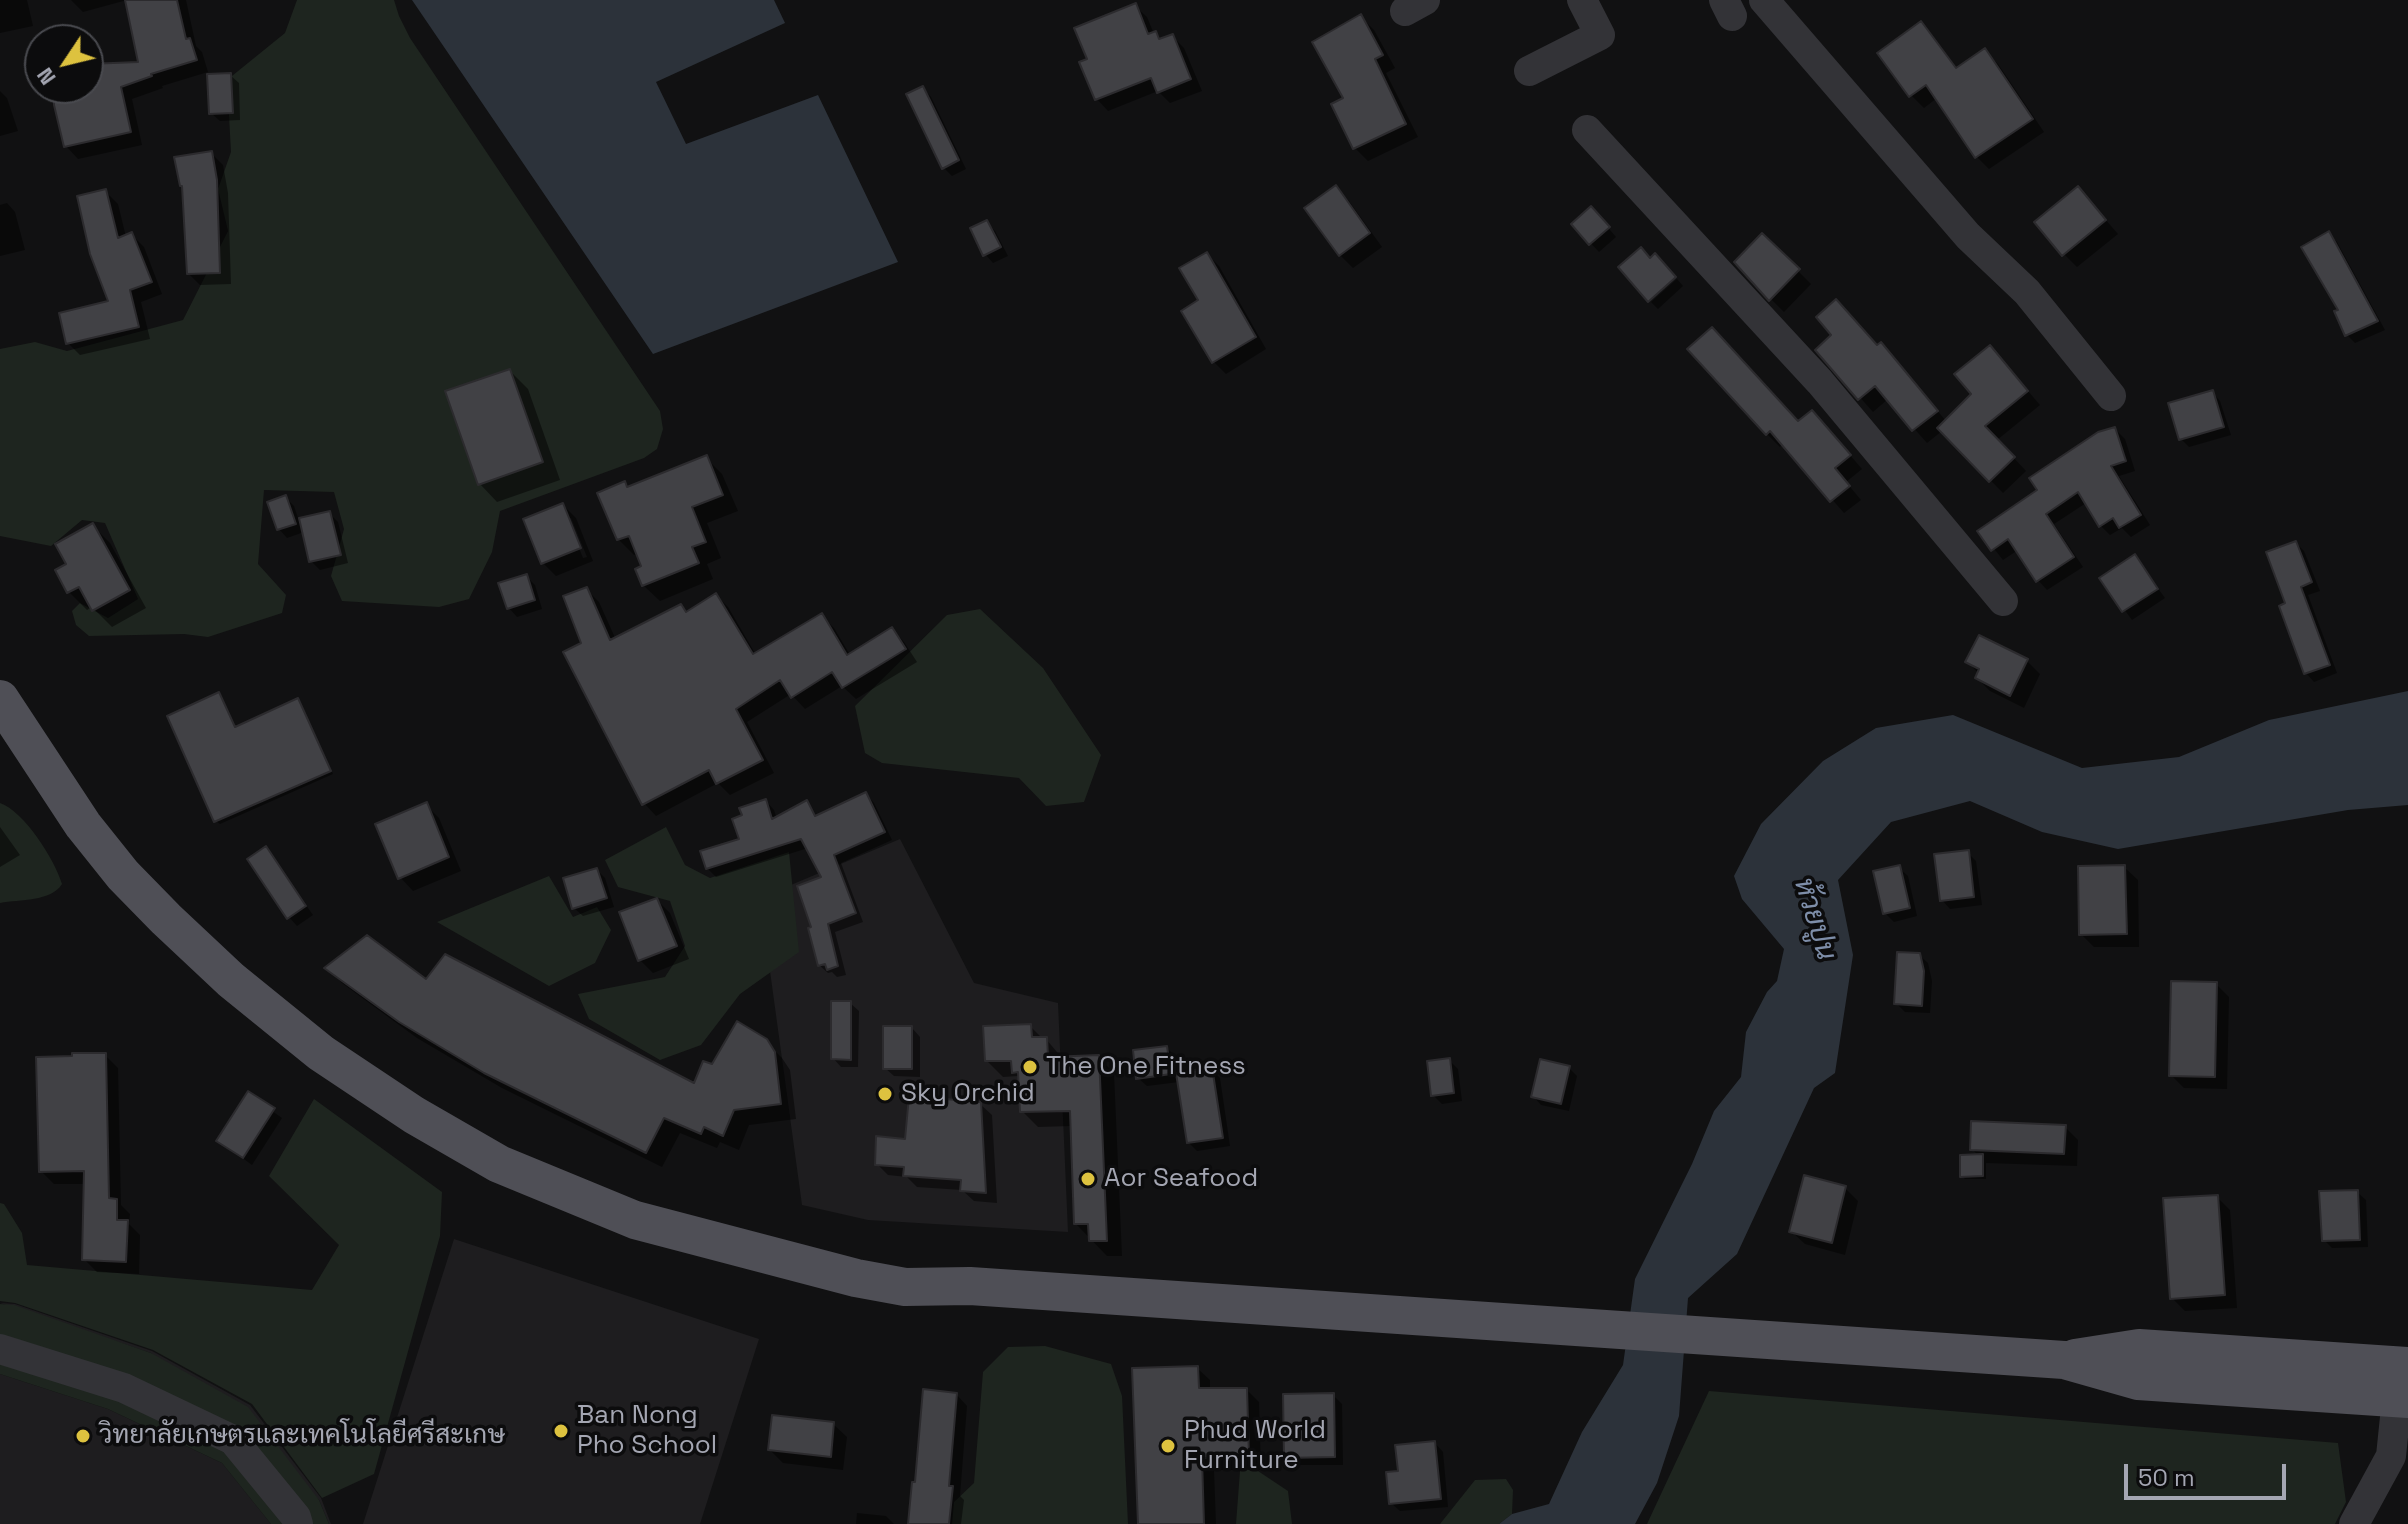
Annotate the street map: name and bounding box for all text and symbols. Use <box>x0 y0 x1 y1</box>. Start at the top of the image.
north arrow <box>24 24 104 104</box>
text: N <box>30 63 62 91</box>
water label: ห้วยปูน <box>1786 874 1842 964</box>
place label: The One Fitness <box>1046 1051 1246 1083</box>
marker: The One Fitness <box>1021 1058 1039 1076</box>
place label: Sky Orchid <box>901 1078 1035 1110</box>
marker: Sky Orchid <box>876 1085 894 1103</box>
place label: Aor Seafood <box>1104 1163 1258 1195</box>
marker: Aor Seafood <box>1079 1170 1097 1188</box>
place label: Ban Nong Pho School <box>577 1400 717 1462</box>
place label: Phud World Furniture <box>1184 1415 1326 1476</box>
place label: วิทยาลัยเกษตรและเทคโนโลยีศรีสะเกษ <box>99 1420 505 1452</box>
marker: Ban Nong Pho School <box>552 1422 570 1440</box>
marker: วิทยาลัยเกษตรและเทคโนโลยีศรีสะเกษ <box>74 1427 92 1445</box>
marker: Phud World Furniture <box>1159 1437 1177 1455</box>
scale bar <box>2128 1448 2290 1498</box>
text: 50 m <box>2138 1462 2195 1493</box>

